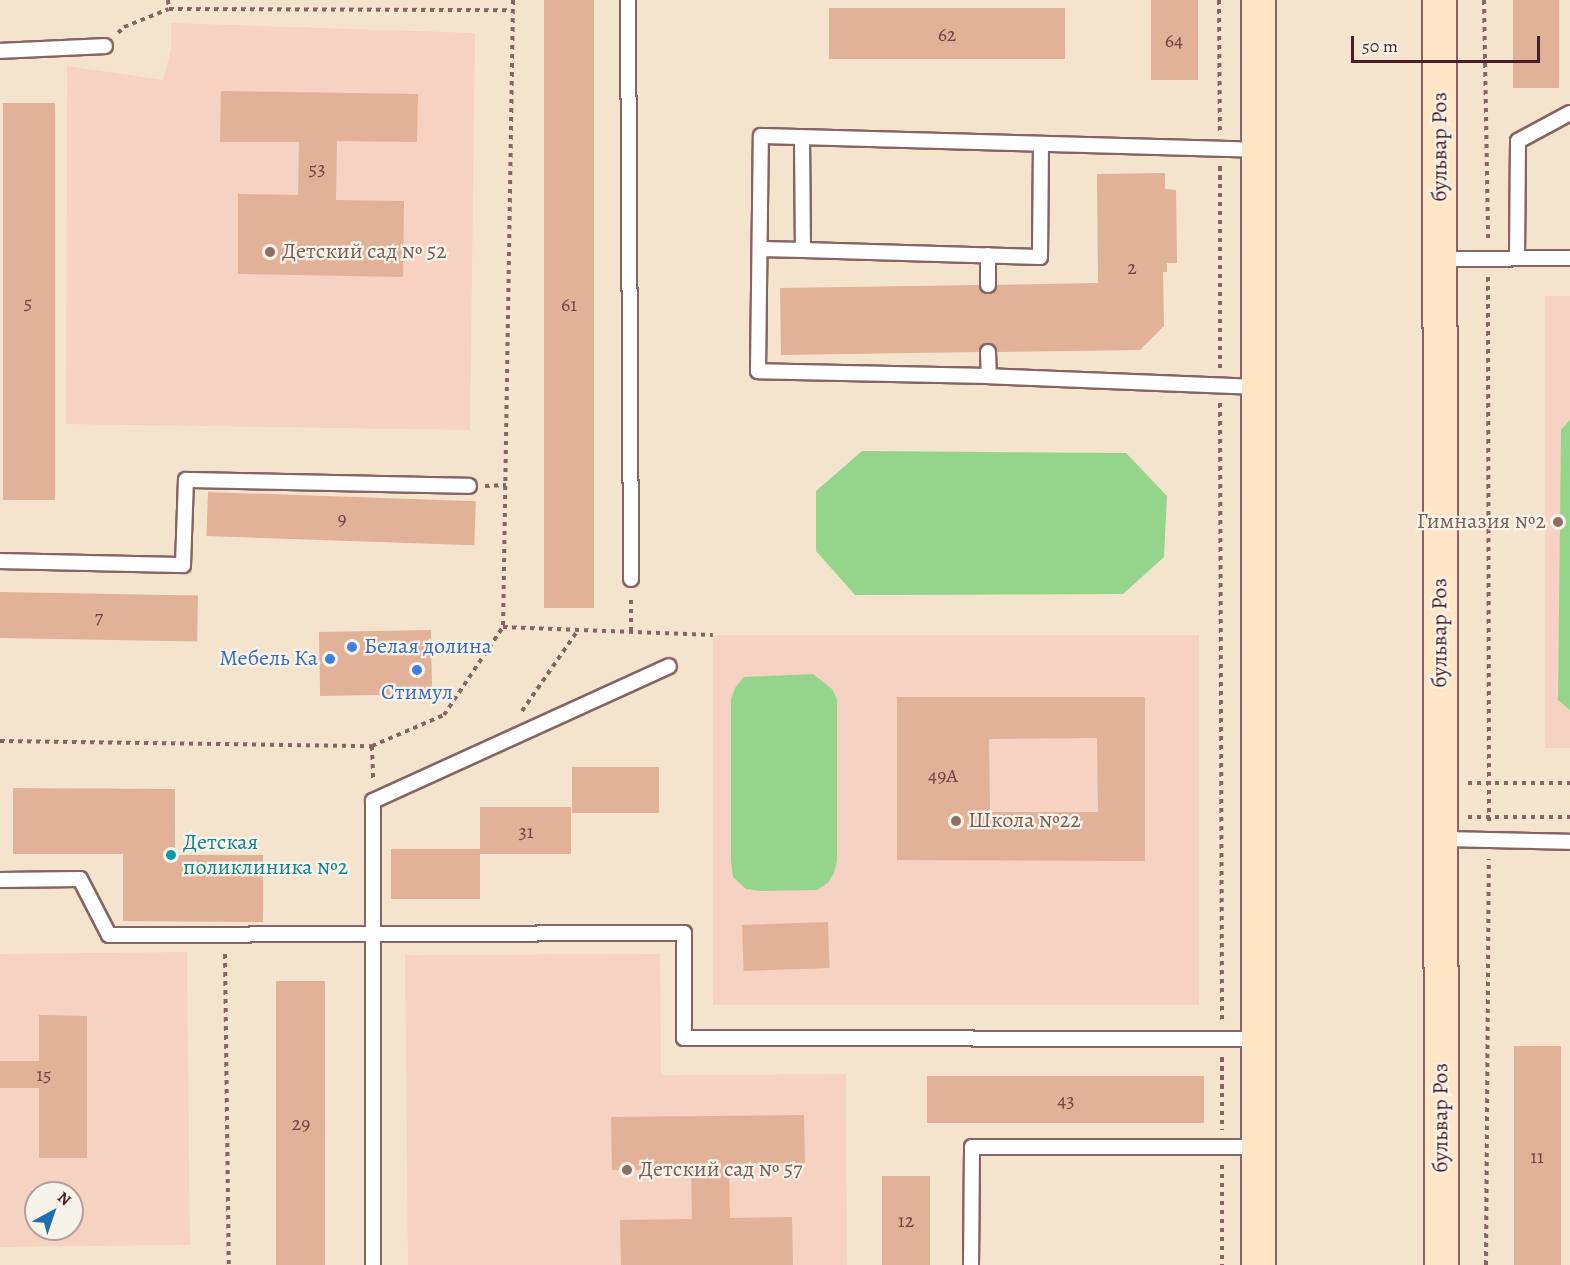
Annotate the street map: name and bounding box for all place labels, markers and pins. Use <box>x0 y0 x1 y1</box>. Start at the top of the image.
place label: Детский сад № 52 <box>282 239 447 265</box>
marker: Детский сад № 52 <box>263 245 277 259</box>
place label: Гимназия №2 <box>1417 509 1546 535</box>
marker: Гимназия №2 <box>1551 515 1565 529</box>
place label: Белая долина <box>364 634 492 660</box>
marker: Белая долина <box>345 640 359 654</box>
place label: Мебель Ка <box>219 646 318 672</box>
marker: Мебель Ка <box>323 652 337 666</box>
marker: Стимул <box>410 663 424 677</box>
place label: Стимул <box>381 680 453 706</box>
place label: Школа №22 <box>968 808 1081 834</box>
marker: Школа №22 <box>949 814 963 828</box>
place label: Детская поликлиника №2 <box>183 829 348 880</box>
marker: Детская поликлиника №2 <box>164 848 178 862</box>
place label: Детский сад № 57 <box>639 1157 803 1183</box>
marker: Детский сад № 57 <box>620 1163 634 1177</box>

